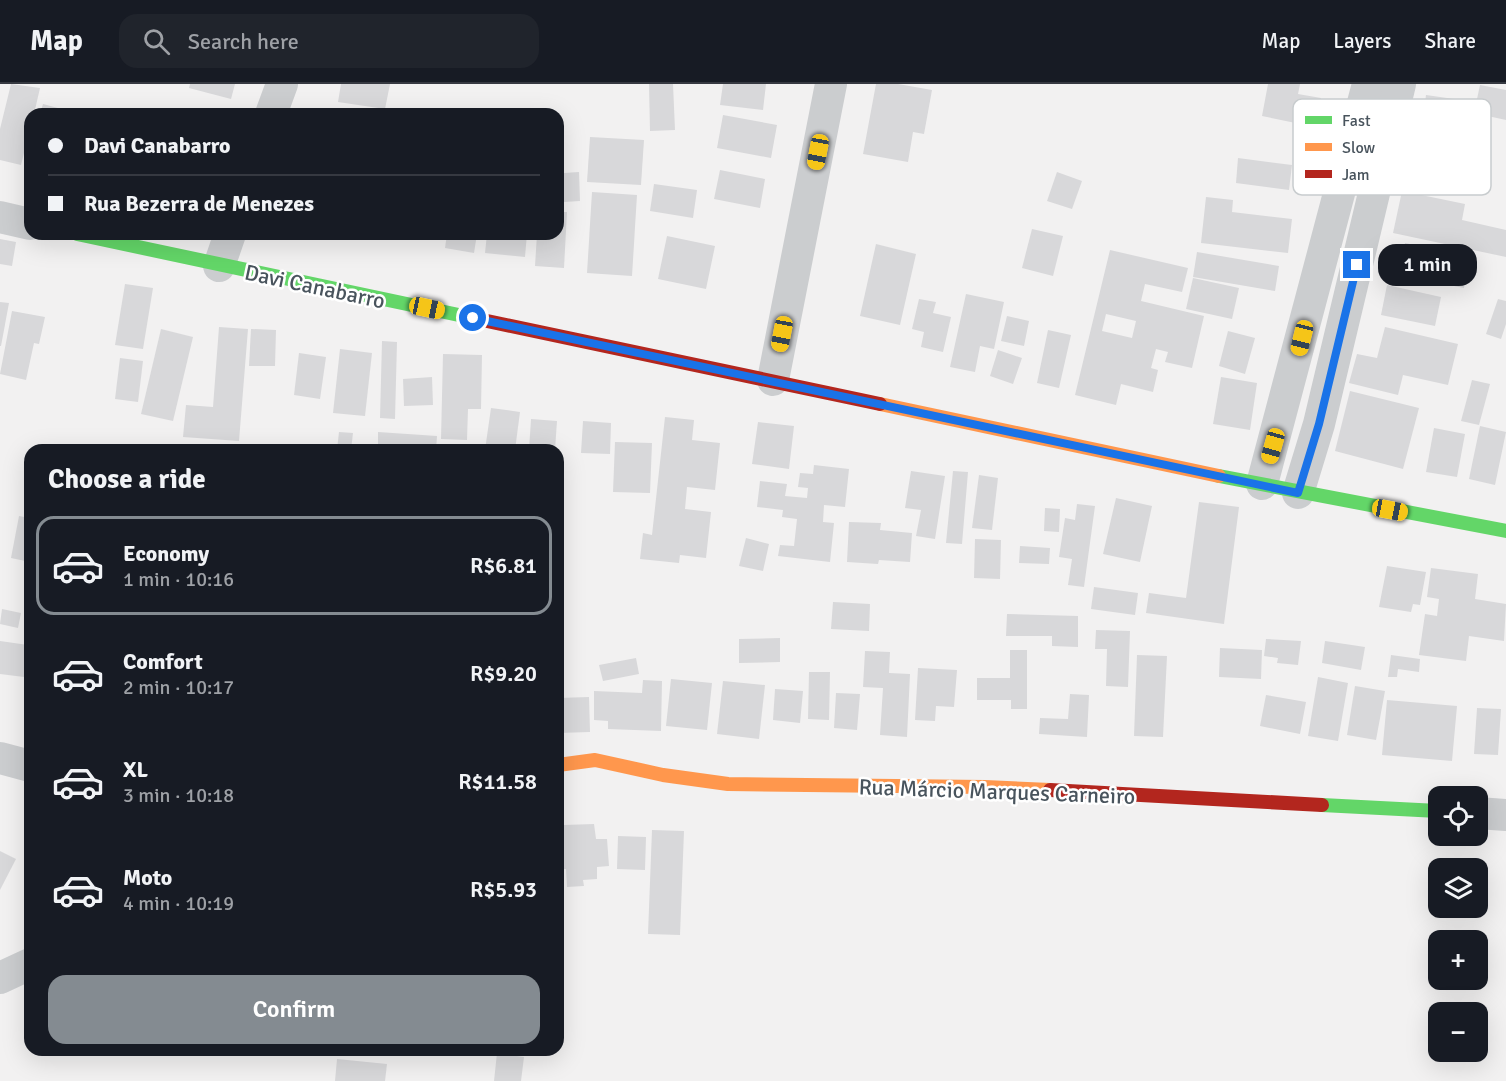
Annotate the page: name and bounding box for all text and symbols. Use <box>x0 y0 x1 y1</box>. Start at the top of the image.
search box <box>119 14 539 68</box>
text: Map <box>30 24 83 58</box>
icon: search <box>140 25 173 58</box>
text: Search here <box>188 28 299 55</box>
text: Map <box>1262 28 1300 54</box>
text: Layers <box>1333 28 1391 54</box>
text: Share <box>1424 28 1476 54</box>
legend <box>1293 99 1491 195</box>
text: Fast <box>1342 111 1371 131</box>
text: Davi Canabarro <box>84 132 231 159</box>
car <box>806 133 830 171</box>
text: Slow <box>1342 138 1376 158</box>
text: Jam <box>1342 165 1370 185</box>
text: Rua Bezerra de Menezes <box>84 190 314 217</box>
callout: 1 min <box>1378 244 1477 286</box>
route end <box>1343 251 1370 278</box>
text: 1 min <box>1404 252 1451 277</box>
street label: Davi Canabarro <box>242 258 388 315</box>
car <box>408 295 446 321</box>
route start <box>459 304 486 331</box>
car <box>770 315 794 353</box>
car <box>1289 318 1315 358</box>
car <box>1259 426 1287 466</box>
text: Choose a ride <box>48 463 206 496</box>
car <box>1371 498 1409 522</box>
icon: car <box>51 539 105 593</box>
text: Economy <box>123 540 209 567</box>
text: R$6.81 <box>470 552 537 579</box>
text: 1 min · 10:16 <box>123 567 234 592</box>
icon: car <box>51 647 105 701</box>
text: Comfort <box>123 648 203 675</box>
text: R$9.20 <box>470 660 537 687</box>
text: 2 min · 10:17 <box>123 675 234 700</box>
icon: car <box>51 755 105 809</box>
text: XL <box>123 756 148 783</box>
text: R$11.58 <box>458 768 537 795</box>
street label: Rua Márcio Marques Carneiro <box>858 773 1136 810</box>
text: 3 min · 10:18 <box>123 783 234 808</box>
map controls <box>1428 786 1488 1062</box>
button: locate <box>1428 786 1488 846</box>
button: layers <box>1428 858 1488 918</box>
icon: car <box>51 863 105 917</box>
text: Moto <box>123 864 172 891</box>
text: R$5.93 <box>470 876 537 903</box>
text: 4 min · 10:19 <box>123 891 234 916</box>
button: + <box>1428 930 1488 990</box>
button: Confirm <box>48 975 540 1044</box>
button: − <box>1428 1002 1488 1062</box>

